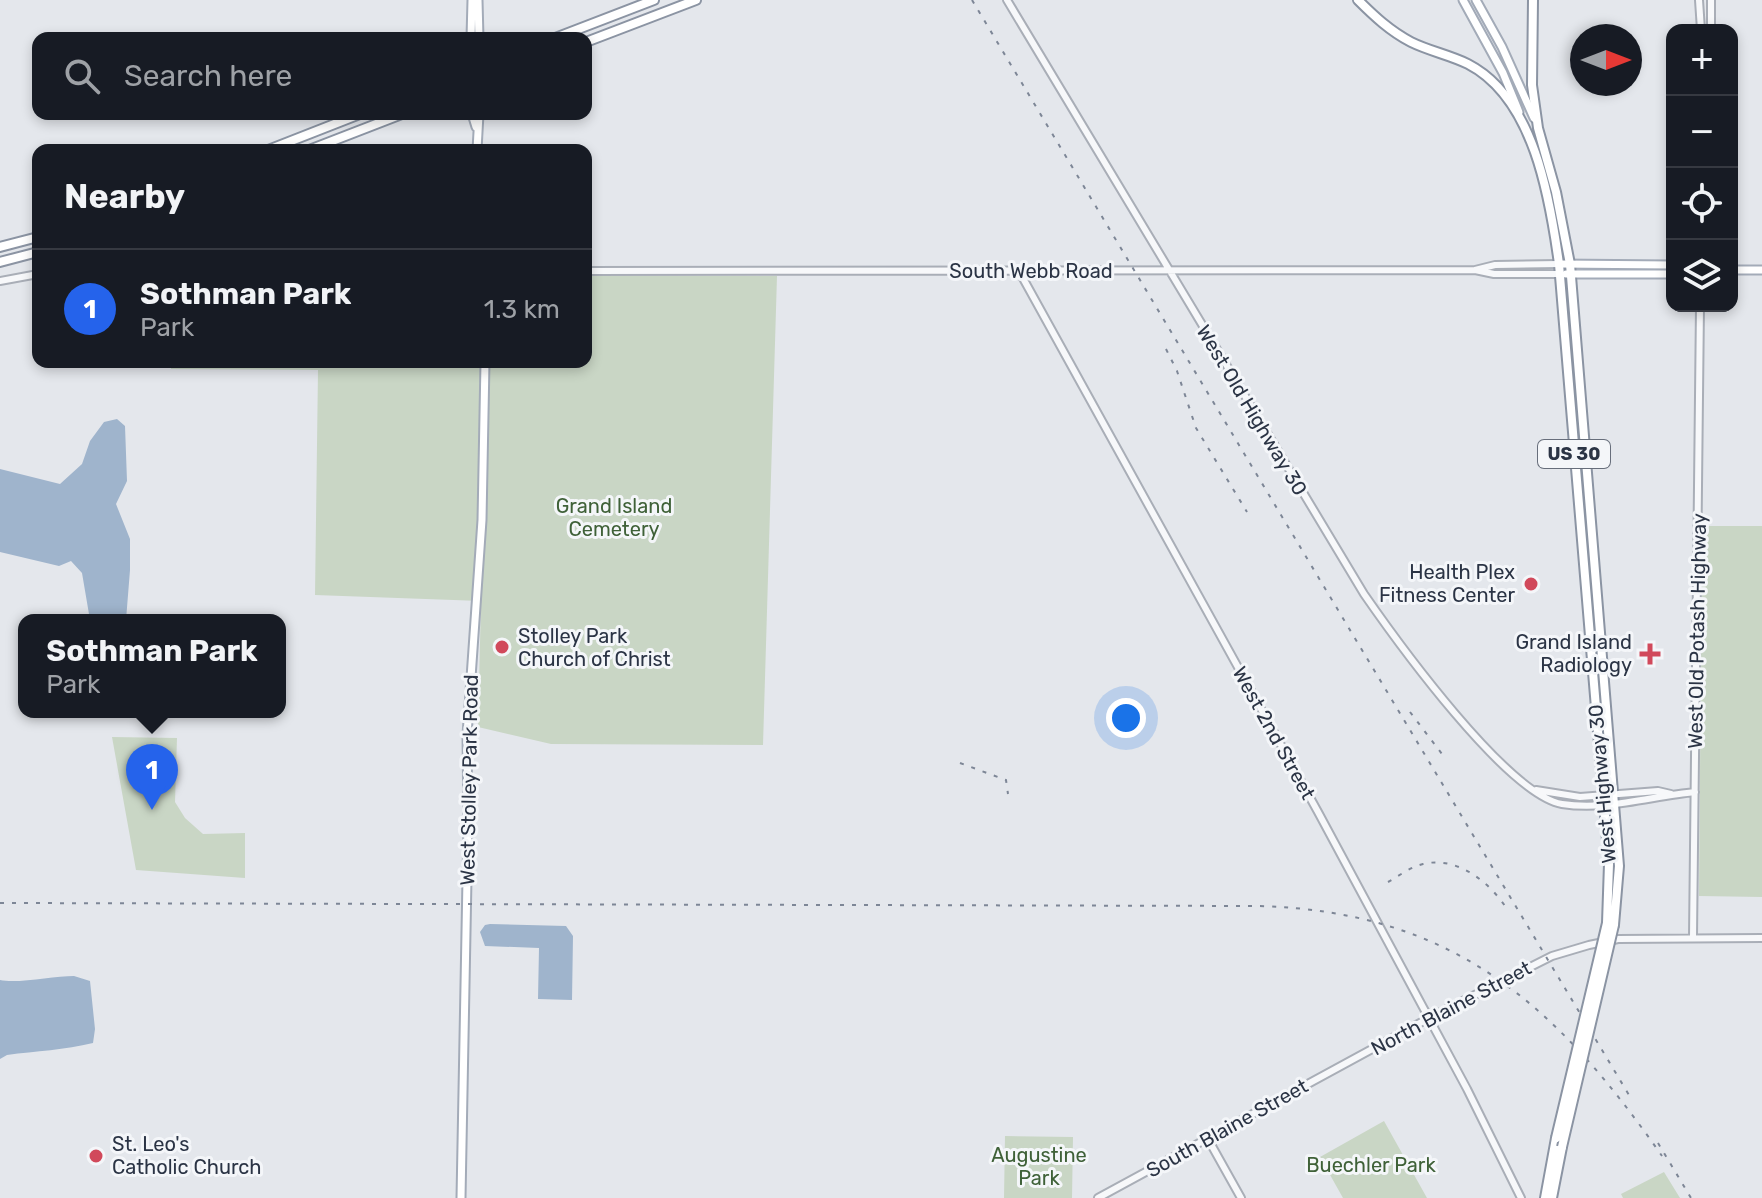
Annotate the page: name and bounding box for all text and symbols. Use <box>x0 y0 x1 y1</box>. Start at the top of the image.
north arrow <box>1570 24 1642 96</box>
map controls <box>1666 24 1738 312</box>
button: + <box>1666 24 1738 96</box>
search box <box>32 32 592 120</box>
icon: search <box>60 54 104 98</box>
text: Search here <box>124 58 292 94</box>
button: − <box>1666 96 1738 168</box>
button: locate <box>1666 168 1738 240</box>
text: Nearby <box>64 176 185 217</box>
button: layers <box>1666 240 1738 312</box>
street label: South Webb Road <box>949 259 1113 283</box>
text: Sothman Park <box>140 276 351 312</box>
text: 1 <box>84 294 96 325</box>
text: 1.3 km <box>484 294 560 325</box>
text: Park <box>140 312 194 343</box>
street label: West Old Highway 30 <box>1192 320 1312 500</box>
road number: US 30 <box>1538 440 1610 468</box>
park label: Grand Island Cemetery <box>556 494 672 541</box>
street label: West Old Potash Highway <box>1683 513 1711 749</box>
place label: Health Plex Fitness Center <box>1379 560 1515 607</box>
marker: Health Plex Fitness Center <box>1522 575 1540 593</box>
popup <box>18 614 286 718</box>
place label: Stolley Park Church of Christ <box>518 624 671 671</box>
place label: Grand Island Radiology <box>1515 630 1632 677</box>
text: Sothman Park <box>46 633 258 669</box>
marker: Stolley Park Church of Christ <box>493 638 511 656</box>
marker: Grand Island Radiology <box>1639 643 1661 665</box>
street label: West 2nd Street <box>1228 662 1321 804</box>
text: Park <box>46 669 100 700</box>
street label: West Stolley Park Road <box>455 674 483 886</box>
your location <box>1106 698 1146 738</box>
street label: West Highway 30 <box>1583 704 1621 864</box>
pin: 1 <box>126 744 178 810</box>
street label: North Blaine Street <box>1367 956 1535 1060</box>
street label: South Blaine Street <box>1142 1074 1312 1182</box>
place label: St. Leo's Catholic Church <box>112 1132 262 1179</box>
park label: Augustine Park <box>991 1143 1087 1190</box>
marker: St. Leo's Catholic Church <box>87 1147 105 1165</box>
park label: Buechler Park <box>1306 1153 1436 1177</box>

